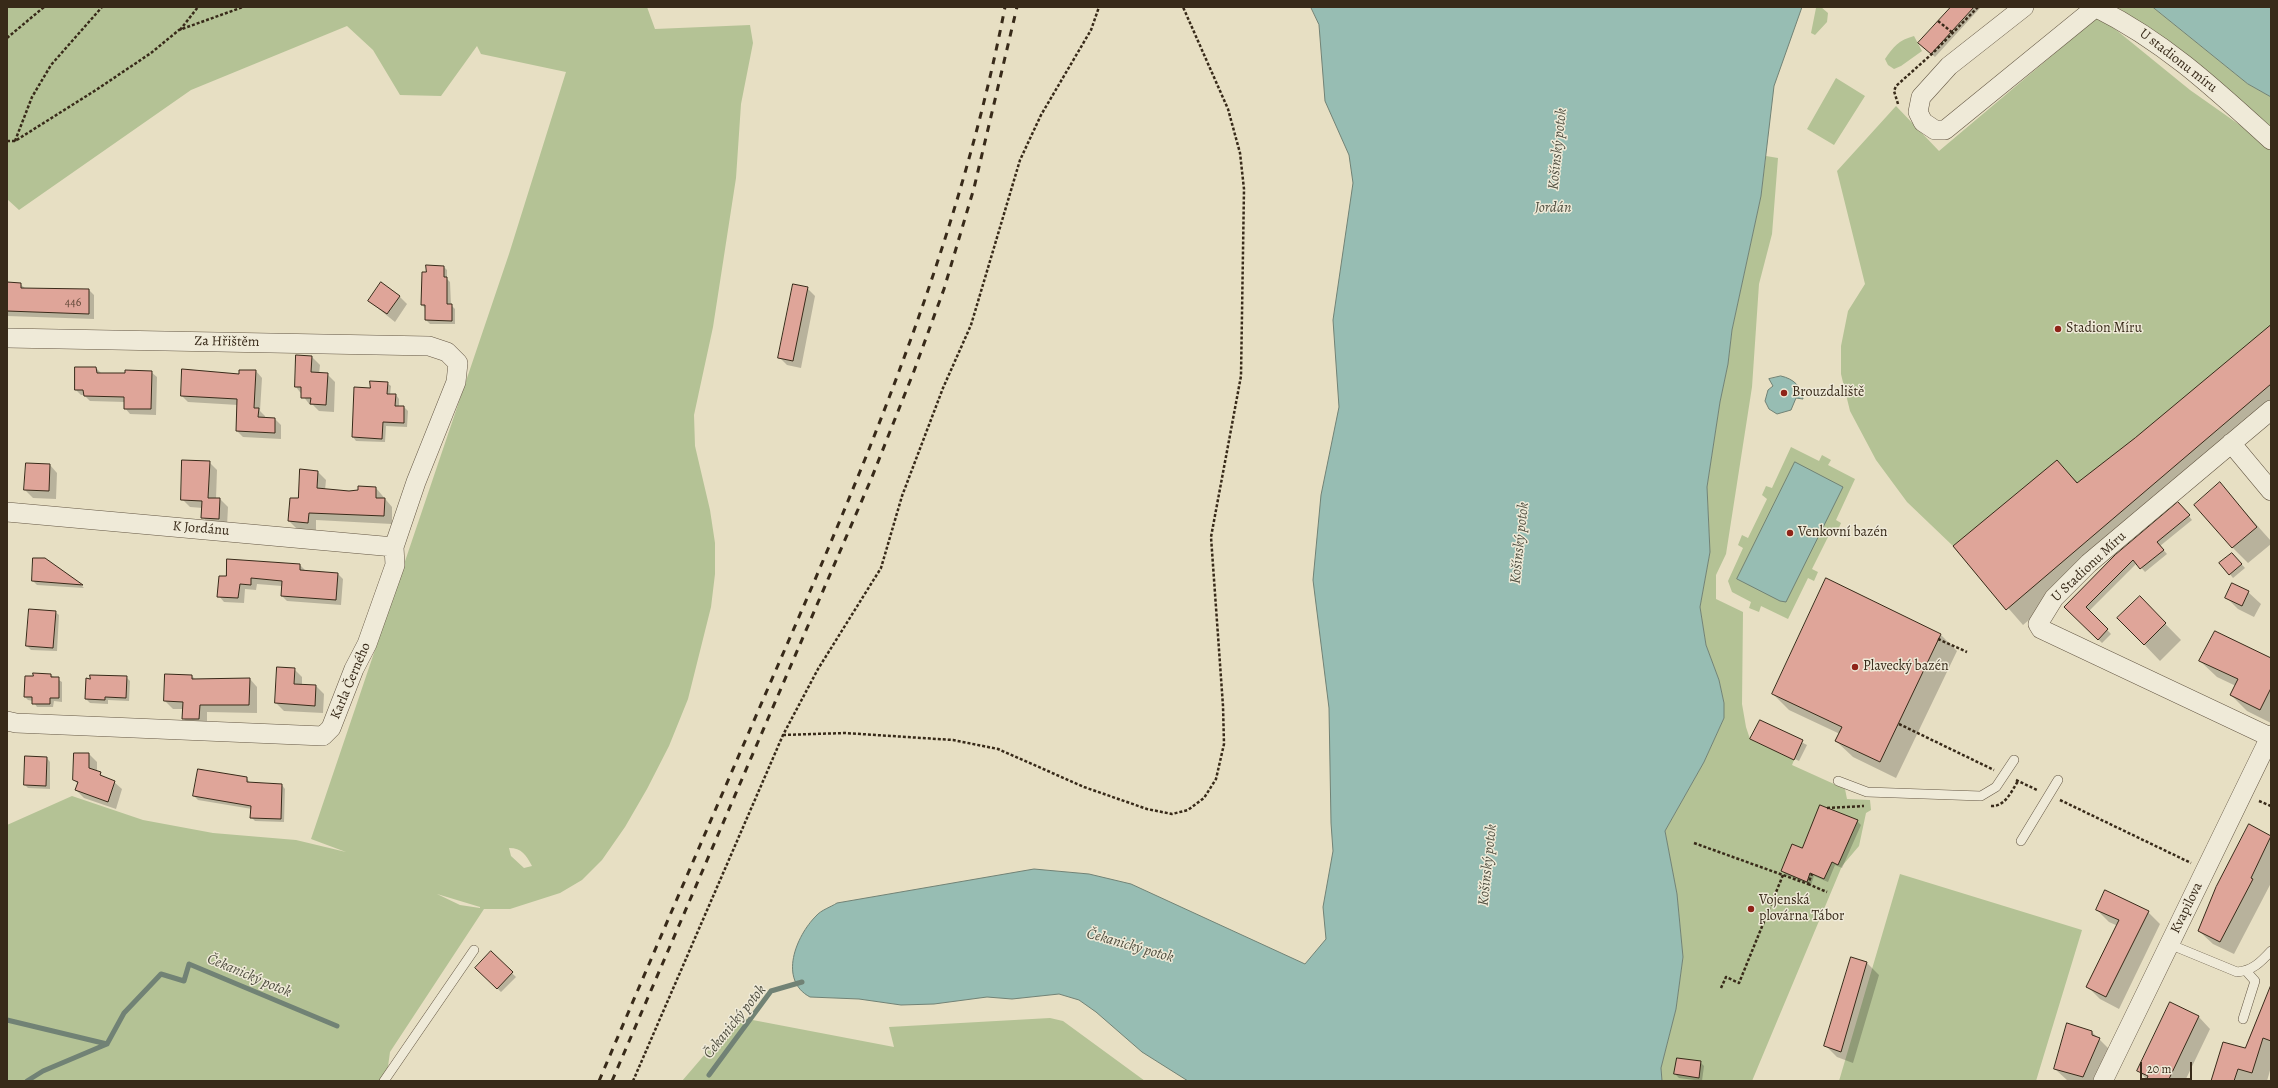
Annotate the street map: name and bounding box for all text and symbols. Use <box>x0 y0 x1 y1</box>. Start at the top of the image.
street label: U stadionu míru <box>2136 25 2220 97</box>
water label: Košínský potok <box>1545 107 1571 191</box>
water label: Jordán <box>1535 199 1571 217</box>
house number: 446 <box>65 296 81 310</box>
place label: Stadion Míru <box>2066 321 2142 337</box>
marker: Stadion Míru <box>2053 324 2063 334</box>
street label: Za Hřištěm <box>194 333 260 351</box>
place label: Brouzdaliště <box>1792 385 1864 401</box>
marker: Brouzdaliště <box>1779 388 1789 398</box>
water label: Košínský potok <box>1507 501 1533 585</box>
street label: K Jordánu <box>172 518 230 540</box>
place label: Venkovní bazén <box>1798 525 1888 541</box>
marker: Venkovní bazén <box>1785 528 1795 538</box>
street label: U Stadionu Míru <box>2048 528 2130 606</box>
street label: Karla Černého <box>327 640 375 722</box>
place label: Plavecký bazén <box>1863 659 1949 675</box>
marker: Plavecký bazén <box>1850 662 1860 672</box>
water label: Košínský potok <box>1475 823 1501 907</box>
street label: Kvapilova <box>2167 880 2207 936</box>
place label: Vojenská plovárna Tábor <box>1759 893 1844 926</box>
marker: Vojenská plovárna Tábor <box>1746 904 1756 914</box>
water label: Čekanický potok <box>1084 925 1176 967</box>
water label: Čekanický potok <box>204 950 294 1002</box>
water label: Čekanický potok <box>700 981 770 1063</box>
scale bar <box>2142 1054 2194 1080</box>
text: 20 m <box>2147 1061 2171 1077</box>

